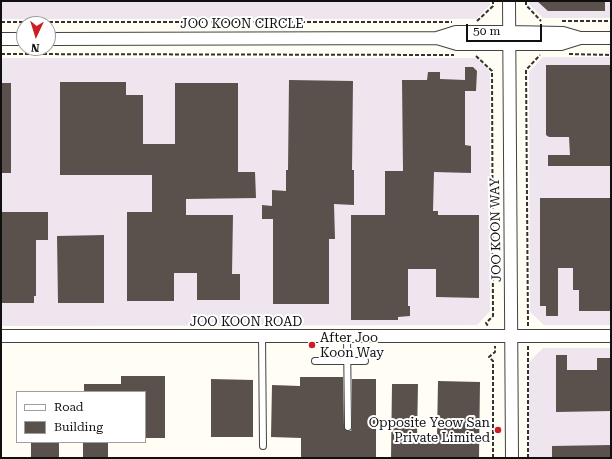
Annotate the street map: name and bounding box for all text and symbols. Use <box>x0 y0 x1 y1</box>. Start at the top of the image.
north arrow <box>16 16 56 56</box>
street label: JOO KOON CIRCLE <box>180 16 304 32</box>
scale bar <box>468 16 544 42</box>
text: 50 m <box>473 24 500 38</box>
text: N <box>31 41 40 54</box>
street label: JOO KOON WAY <box>487 178 505 282</box>
street label: JOO KOON ROAD <box>190 314 302 330</box>
place label: After Joo Koon Way <box>320 330 384 361</box>
marker: After Joo Koon Way <box>307 340 317 350</box>
legend <box>16 391 146 443</box>
text: Road <box>54 400 83 414</box>
place label: Opposite Yeow San Private Limited <box>369 415 490 446</box>
text: Building <box>54 420 103 434</box>
marker: Opposite Yeow San Private Limited <box>493 425 503 435</box>

